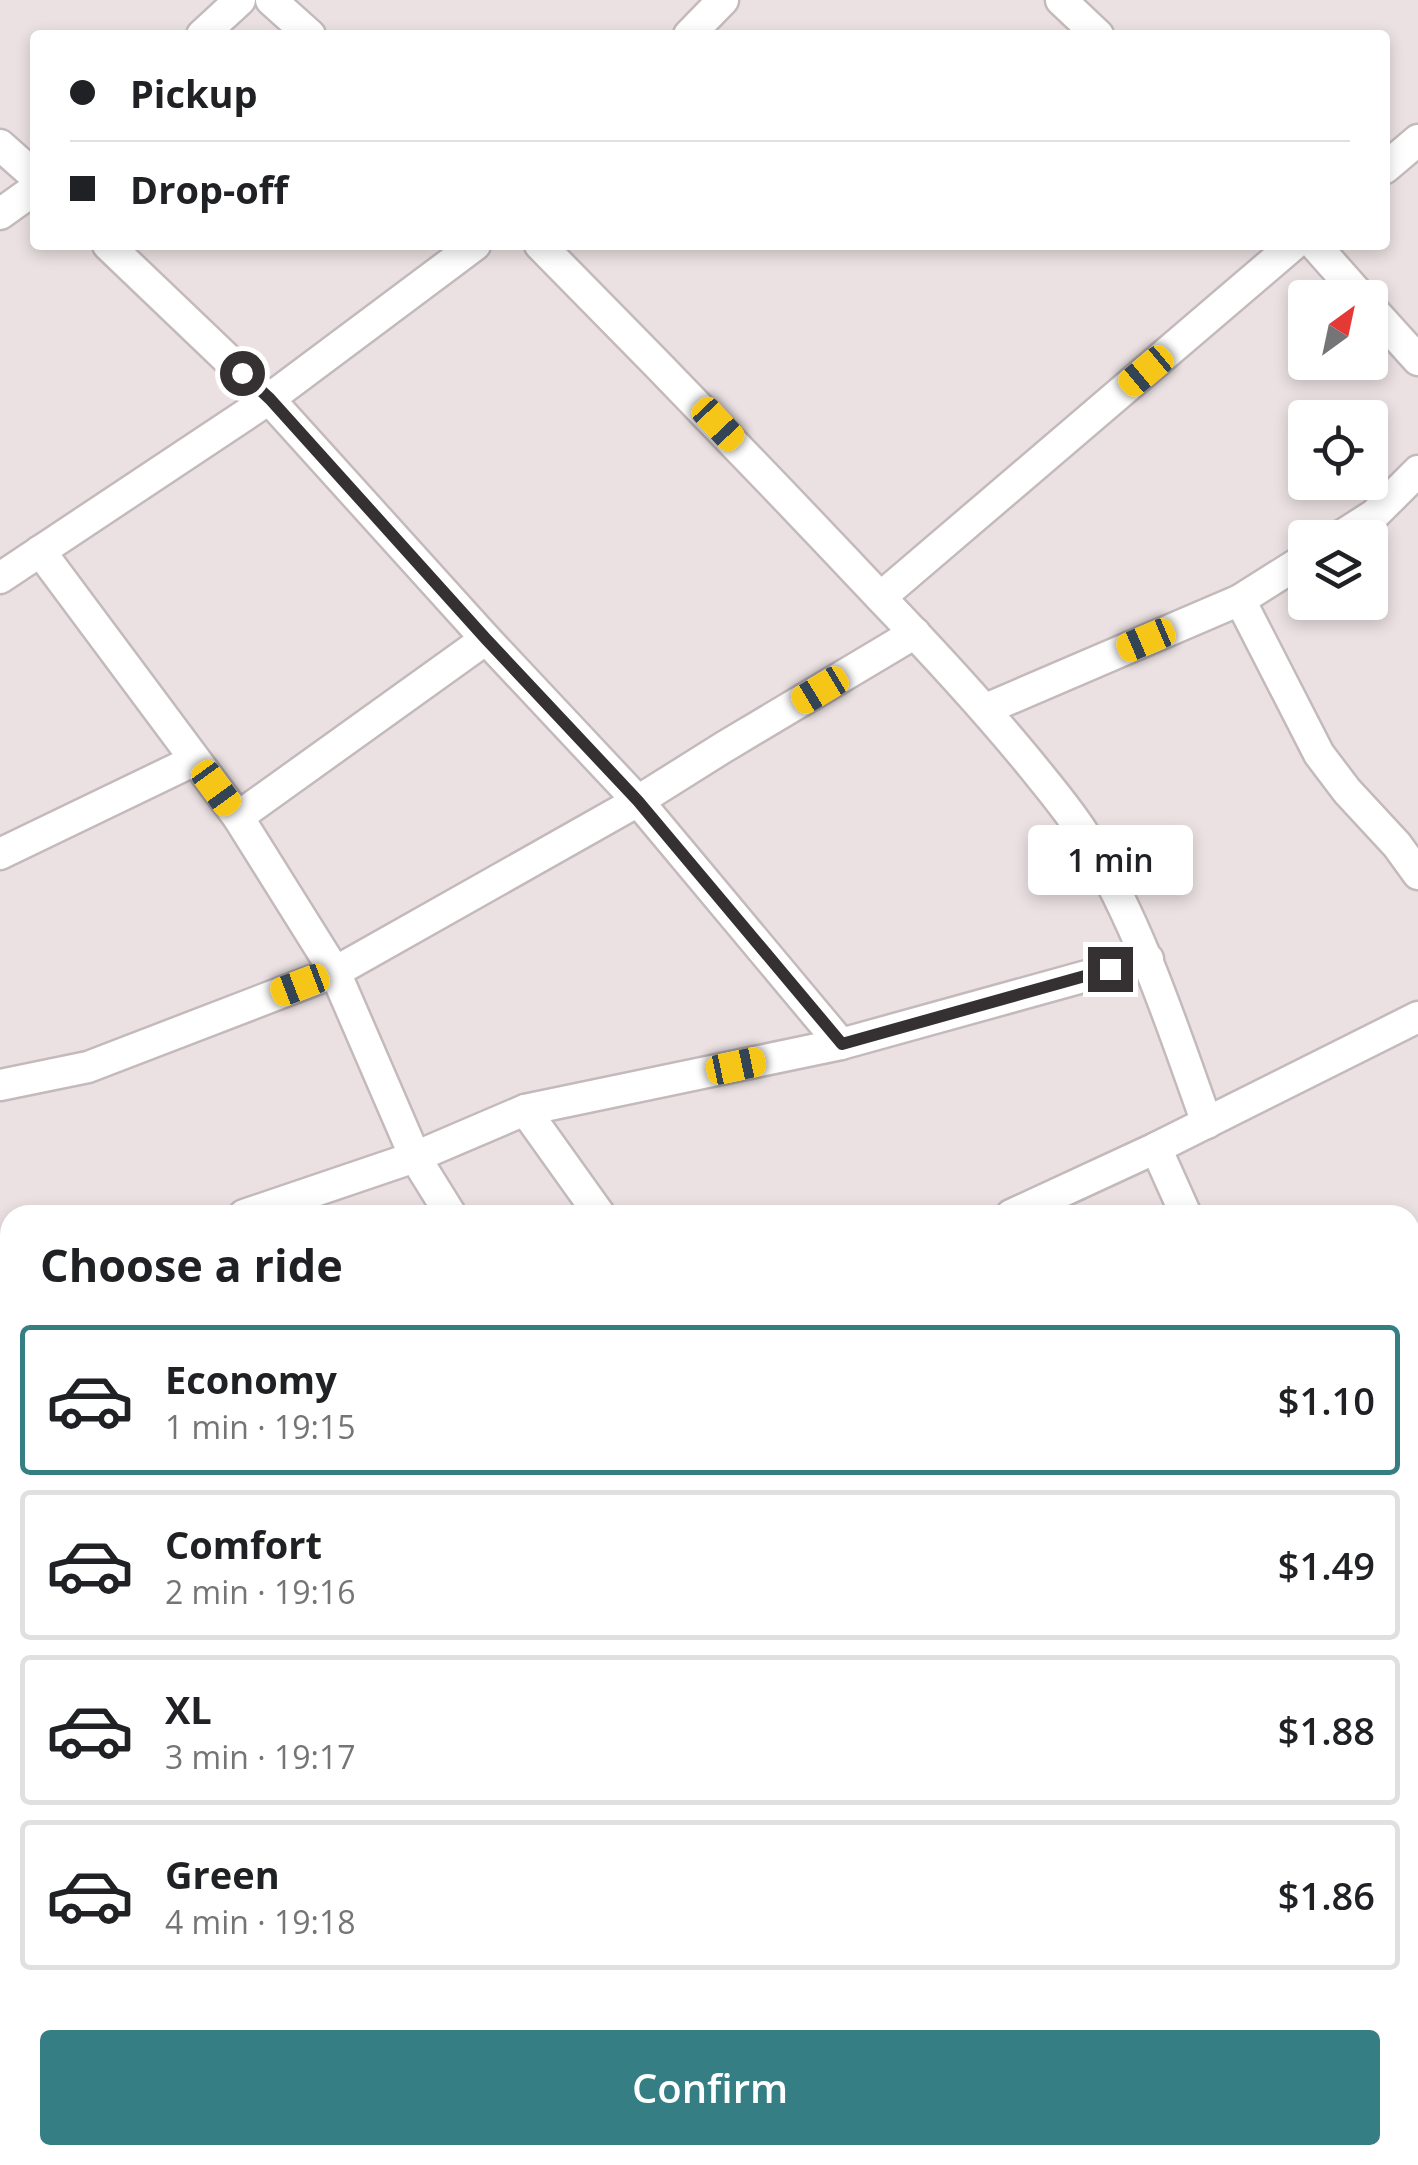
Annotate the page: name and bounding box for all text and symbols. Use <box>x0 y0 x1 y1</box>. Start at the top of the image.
text: Pickup <box>130 67 258 119</box>
text: Drop-off <box>130 163 288 215</box>
north arrow <box>1288 280 1388 380</box>
map controls <box>1288 280 1388 620</box>
car <box>1113 340 1179 402</box>
route start <box>220 351 265 396</box>
car <box>687 392 749 456</box>
button: locate <box>1288 400 1388 500</box>
button: layers <box>1288 520 1388 620</box>
car <box>1113 614 1179 666</box>
car <box>787 662 853 718</box>
car <box>186 755 246 821</box>
callout: 1 min <box>1028 824 1192 894</box>
text: 1 min <box>1067 838 1154 881</box>
route end <box>1088 947 1133 992</box>
car <box>267 960 333 1010</box>
car <box>704 1045 768 1087</box>
text: Choose a ride <box>40 1234 343 1295</box>
text: Economy <box>165 1353 337 1405</box>
icon: car <box>45 1355 135 1445</box>
text: $1.10 <box>1278 1374 1375 1426</box>
text: 1 min · 19:15 <box>165 1405 356 1448</box>
text: Comfort <box>165 1518 322 1570</box>
icon: car <box>45 1520 135 1610</box>
text: $1.49 <box>1278 1539 1375 1591</box>
text: 2 min · 19:16 <box>165 1570 356 1613</box>
text: XL <box>165 1683 212 1735</box>
icon: car <box>45 1685 135 1775</box>
text: $1.88 <box>1278 1704 1375 1756</box>
text: 3 min · 19:17 <box>165 1735 356 1778</box>
text: Green <box>165 1848 280 1900</box>
icon: car <box>45 1850 135 1940</box>
text: $1.86 <box>1278 1869 1375 1921</box>
text: 4 min · 19:18 <box>165 1900 356 1943</box>
button: Confirm <box>40 2030 1380 2145</box>

